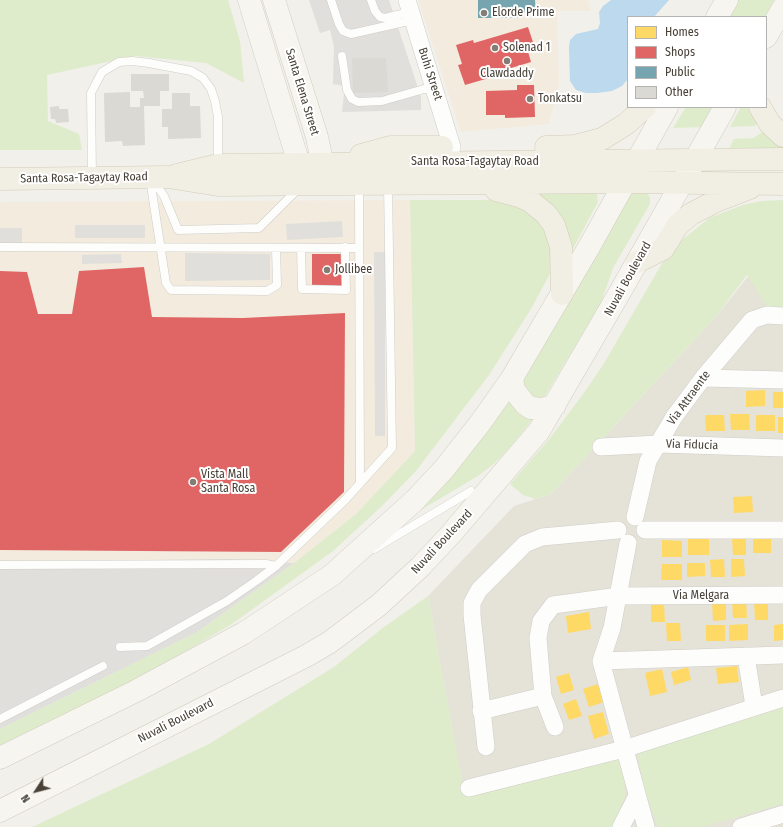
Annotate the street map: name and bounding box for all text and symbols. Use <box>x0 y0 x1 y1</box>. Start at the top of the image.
place label: Elorde Prime <box>492 6 554 20</box>
marker: Elorde Prime <box>479 8 489 18</box>
legend <box>627 16 767 108</box>
text: Homes <box>665 25 699 39</box>
place label: Solenad 1 <box>503 41 550 55</box>
marker: Solenad 1 <box>490 43 500 53</box>
text: Shops <box>665 45 695 59</box>
street label: Buhi Street <box>415 46 445 102</box>
street label: Santa Elena Street <box>282 47 322 137</box>
marker: Clawdaddy <box>502 56 512 66</box>
text: Public <box>665 65 695 79</box>
place label: Clawdaddy <box>480 67 534 81</box>
text: Other <box>665 85 693 99</box>
place label: Tonkatsu <box>538 92 582 106</box>
marker: Tonkatsu <box>525 94 535 104</box>
street label: Santa Rosa-Tagaytay Road <box>411 155 539 169</box>
street label: Santa Rosa-Tagaytay Road <box>20 170 148 186</box>
street label: Nuvali Boulevard <box>602 239 654 319</box>
place label: Jollibee <box>335 263 372 277</box>
marker: Jollibee <box>322 265 332 275</box>
street label: Via Attraente <box>664 368 714 428</box>
street label: Via Fiducia <box>666 437 718 453</box>
place label: Vista Mall Santa Rosa <box>201 468 255 496</box>
marker: Vista Mall Santa Rosa <box>188 477 198 487</box>
street label: Nuvali Boulevard <box>408 507 476 577</box>
street label: Via Melgara <box>673 589 729 603</box>
street label: Nuvali Boulevard <box>136 696 216 746</box>
north arrow <box>16 771 56 811</box>
text: N <box>19 792 33 805</box>

